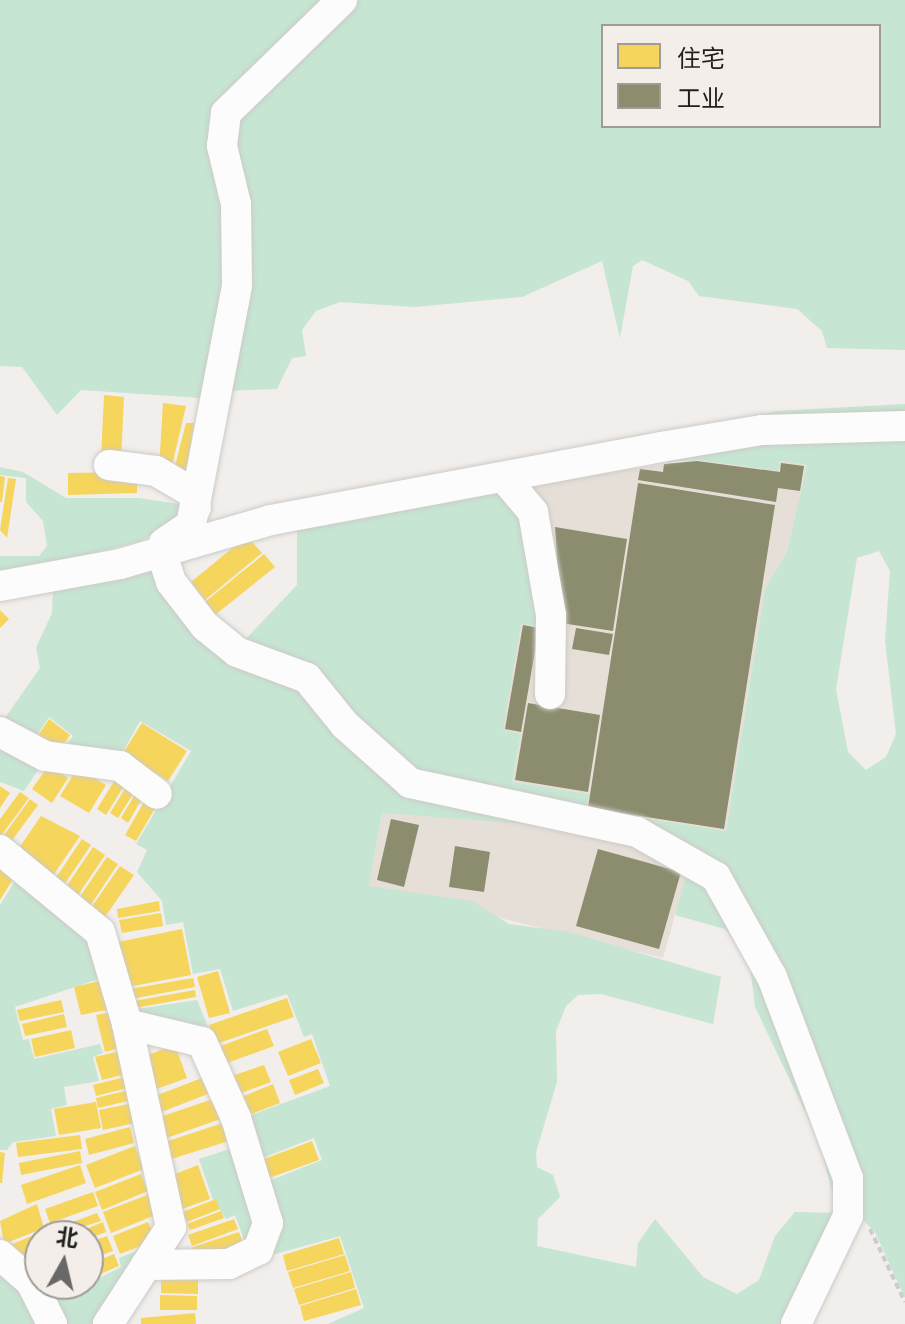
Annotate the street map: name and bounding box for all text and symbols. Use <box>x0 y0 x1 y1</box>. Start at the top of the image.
legend <box>601 24 881 128</box>
text: 住宅 <box>677 45 725 73</box>
text: 工业 <box>677 85 725 113</box>
north arrow <box>24 1220 104 1300</box>
text: 北 <box>54 1224 80 1252</box>

